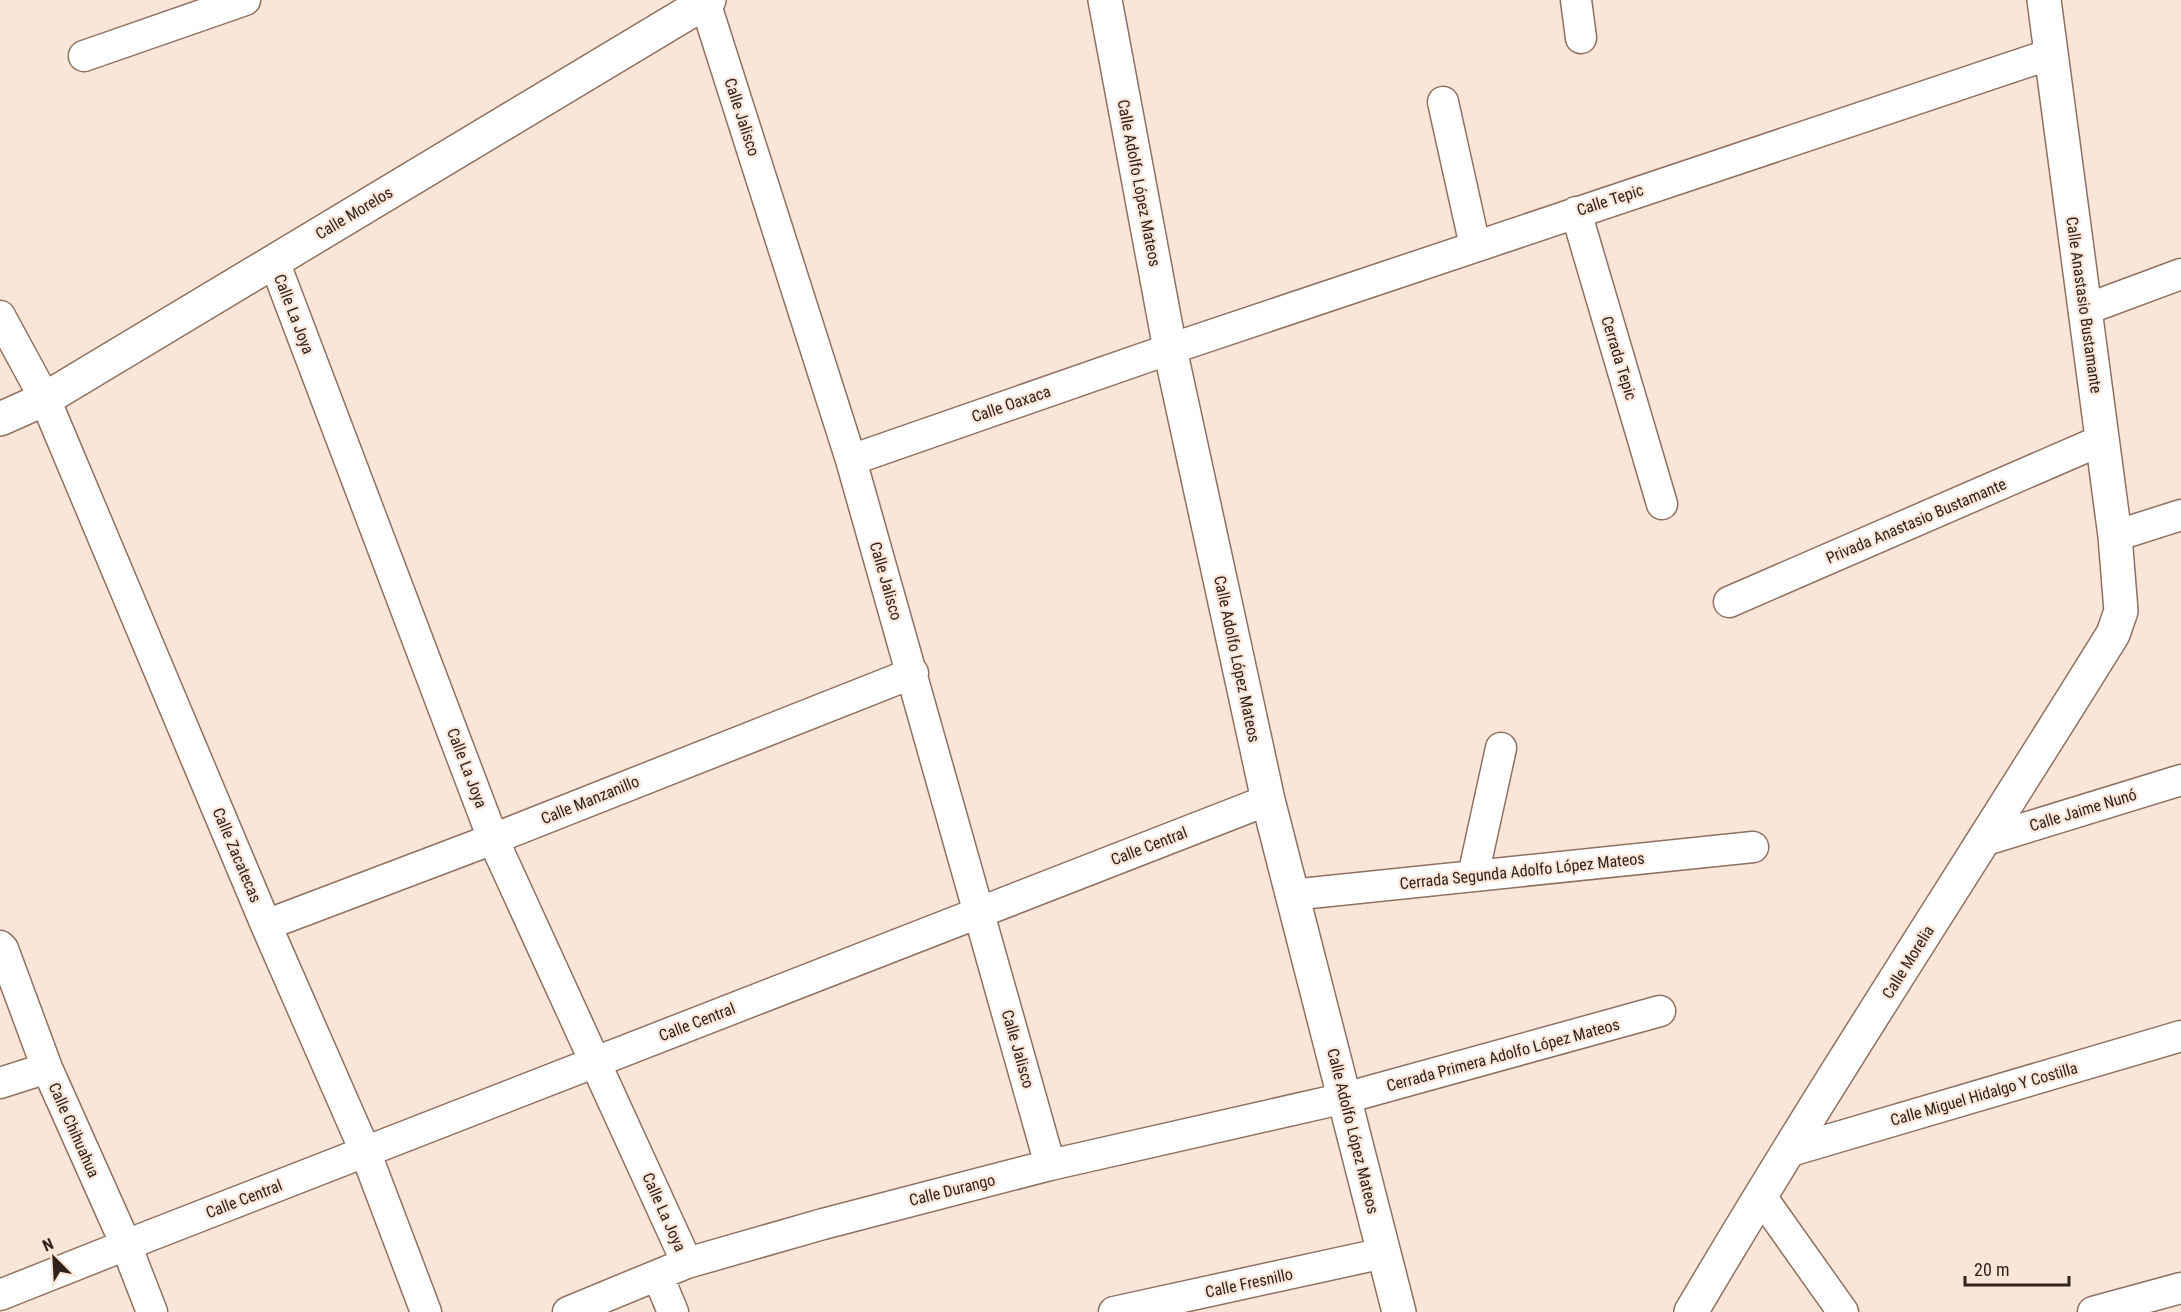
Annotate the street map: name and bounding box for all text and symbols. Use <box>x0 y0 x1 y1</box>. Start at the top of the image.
street label: Calle Jalisco <box>720 76 764 158</box>
street label: Calle Adolfo López Mateos <box>1113 98 1165 268</box>
street label: Calle Tepic <box>1574 180 1646 220</box>
street label: Calle Morelos <box>312 183 396 243</box>
street label: Calle Anastasio Bustamante <box>2062 215 2106 395</box>
street label: Calle La Joya <box>270 271 318 357</box>
street label: Cerrada Tepic <box>1597 314 1641 402</box>
street label: Calle Oaxaca <box>969 382 1053 426</box>
street label: Privada Anastasio Bustamante <box>1823 474 2009 568</box>
street label: Calle Jalisco <box>866 540 906 622</box>
street label: Calle Adolfo López Mateos <box>1210 574 1264 744</box>
street label: Calle La Joya <box>443 725 491 811</box>
street label: Calle Manzanillo <box>538 772 642 828</box>
street label: Calle Jaime Nunó <box>2027 785 2139 835</box>
street label: Calle Zacatecas <box>209 805 265 905</box>
street label: Calle Central <box>1108 823 1190 869</box>
street label: Cerrada Segunda Adolfo López Mateos <box>1399 849 1645 893</box>
street label: Calle Morelia <box>1878 922 1938 1002</box>
street label: Calle Central <box>656 999 738 1045</box>
street label: Calle Jalisco <box>998 1008 1038 1090</box>
street label: Cerrada Primera Adolfo López Mateos <box>1384 1015 1622 1095</box>
street label: Calle Adolfo López Mateos <box>1323 1046 1383 1216</box>
street label: Calle Miguel Hidalgo Y Costilla <box>1888 1058 2080 1130</box>
street label: Calle Chihuahua <box>45 1080 103 1180</box>
street label: Calle La Joya <box>638 1170 690 1254</box>
street label: Calle Durango <box>907 1170 997 1210</box>
street label: Calle Central <box>203 1176 285 1222</box>
north arrow <box>24 1228 84 1288</box>
text: N <box>40 1234 56 1255</box>
scale bar <box>1965 1249 2068 1287</box>
text: 20 m <box>1974 1259 2009 1280</box>
street label: Calle Fresnillo <box>1203 1264 1295 1302</box>

